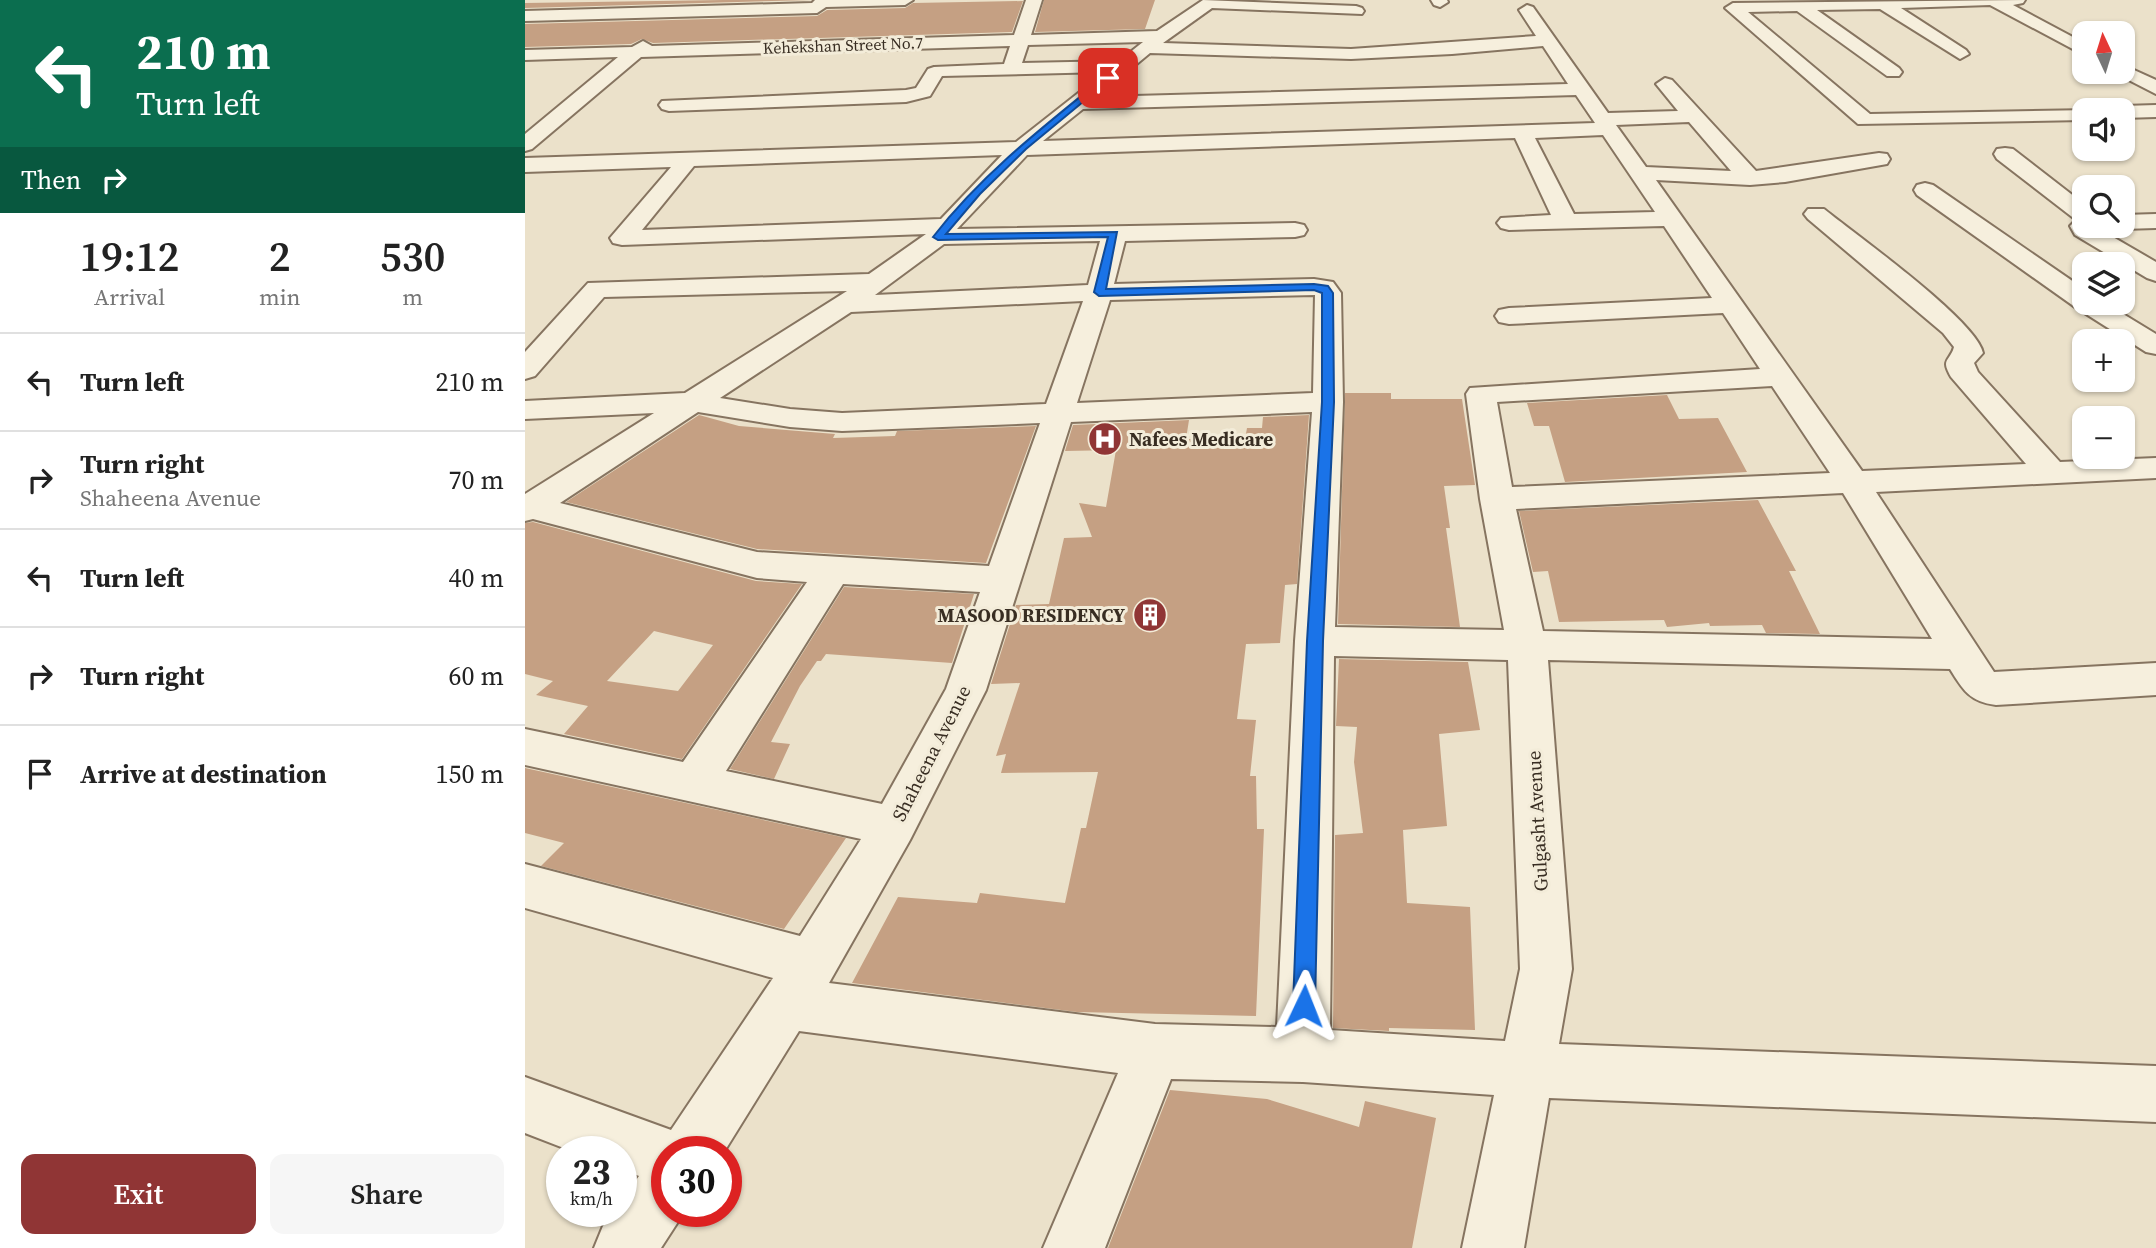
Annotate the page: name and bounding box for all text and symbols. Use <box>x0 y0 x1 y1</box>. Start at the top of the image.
text: 210 m <box>136 18 271 85</box>
north arrow <box>2072 21 2135 84</box>
map controls <box>2072 21 2135 469</box>
icon: left <box>21 28 112 119</box>
street label: Kehekshan Street No.7 <box>762 31 924 59</box>
pin <box>1078 48 1138 108</box>
icon: arrive <box>1089 59 1127 97</box>
text: Turn left <box>136 82 260 126</box>
button: sound <box>2072 98 2135 161</box>
icon: right <box>95 161 133 199</box>
text: Then <box>21 162 81 198</box>
button: search <box>2072 175 2135 238</box>
text: 19:12 <box>79 227 179 285</box>
text: 2 <box>269 227 291 285</box>
text: 530 <box>380 227 445 285</box>
button: layers <box>2072 252 2135 315</box>
text: Arrival <box>94 281 165 313</box>
text: min <box>259 281 300 313</box>
text: m <box>402 281 423 313</box>
button: + <box>2072 329 2135 392</box>
icon: left <box>21 363 59 401</box>
text: Turn left <box>80 364 184 400</box>
text: 210 m <box>436 364 504 400</box>
button: − <box>2072 406 2135 469</box>
hospital icon: Nafees Medicare <box>1086 420 1124 458</box>
place label: Nafees Medicare <box>1129 426 1273 452</box>
text: Turn right <box>80 446 204 482</box>
icon: right <box>21 461 59 499</box>
text: 70 m <box>449 462 504 498</box>
text: Shaheena Avenue <box>80 482 261 514</box>
icon: left <box>21 559 59 597</box>
text: Turn left <box>80 560 184 596</box>
text: 40 m <box>449 560 504 596</box>
building icon: MASOOD RESIDENCY <box>1131 596 1169 634</box>
place label: MASOOD RESIDENCY <box>937 602 1125 628</box>
icon: right <box>21 657 59 695</box>
text: Turn right <box>80 658 204 694</box>
text: 60 m <box>449 658 504 694</box>
street label: Shaheena Avenue <box>885 681 977 825</box>
street label: Gulgasht Avenue <box>1520 750 1554 892</box>
icon: arrive <box>21 755 59 793</box>
text: Arrive at destination <box>80 756 327 792</box>
text: 150 m <box>436 756 504 792</box>
position arrow <box>1267 969 1341 1043</box>
speed limit sign: 30 <box>651 1136 742 1227</box>
text: 23 <box>573 1148 610 1196</box>
button: Exit <box>21 1154 256 1234</box>
button: Share <box>270 1154 504 1234</box>
text: km/h <box>570 1186 613 1211</box>

